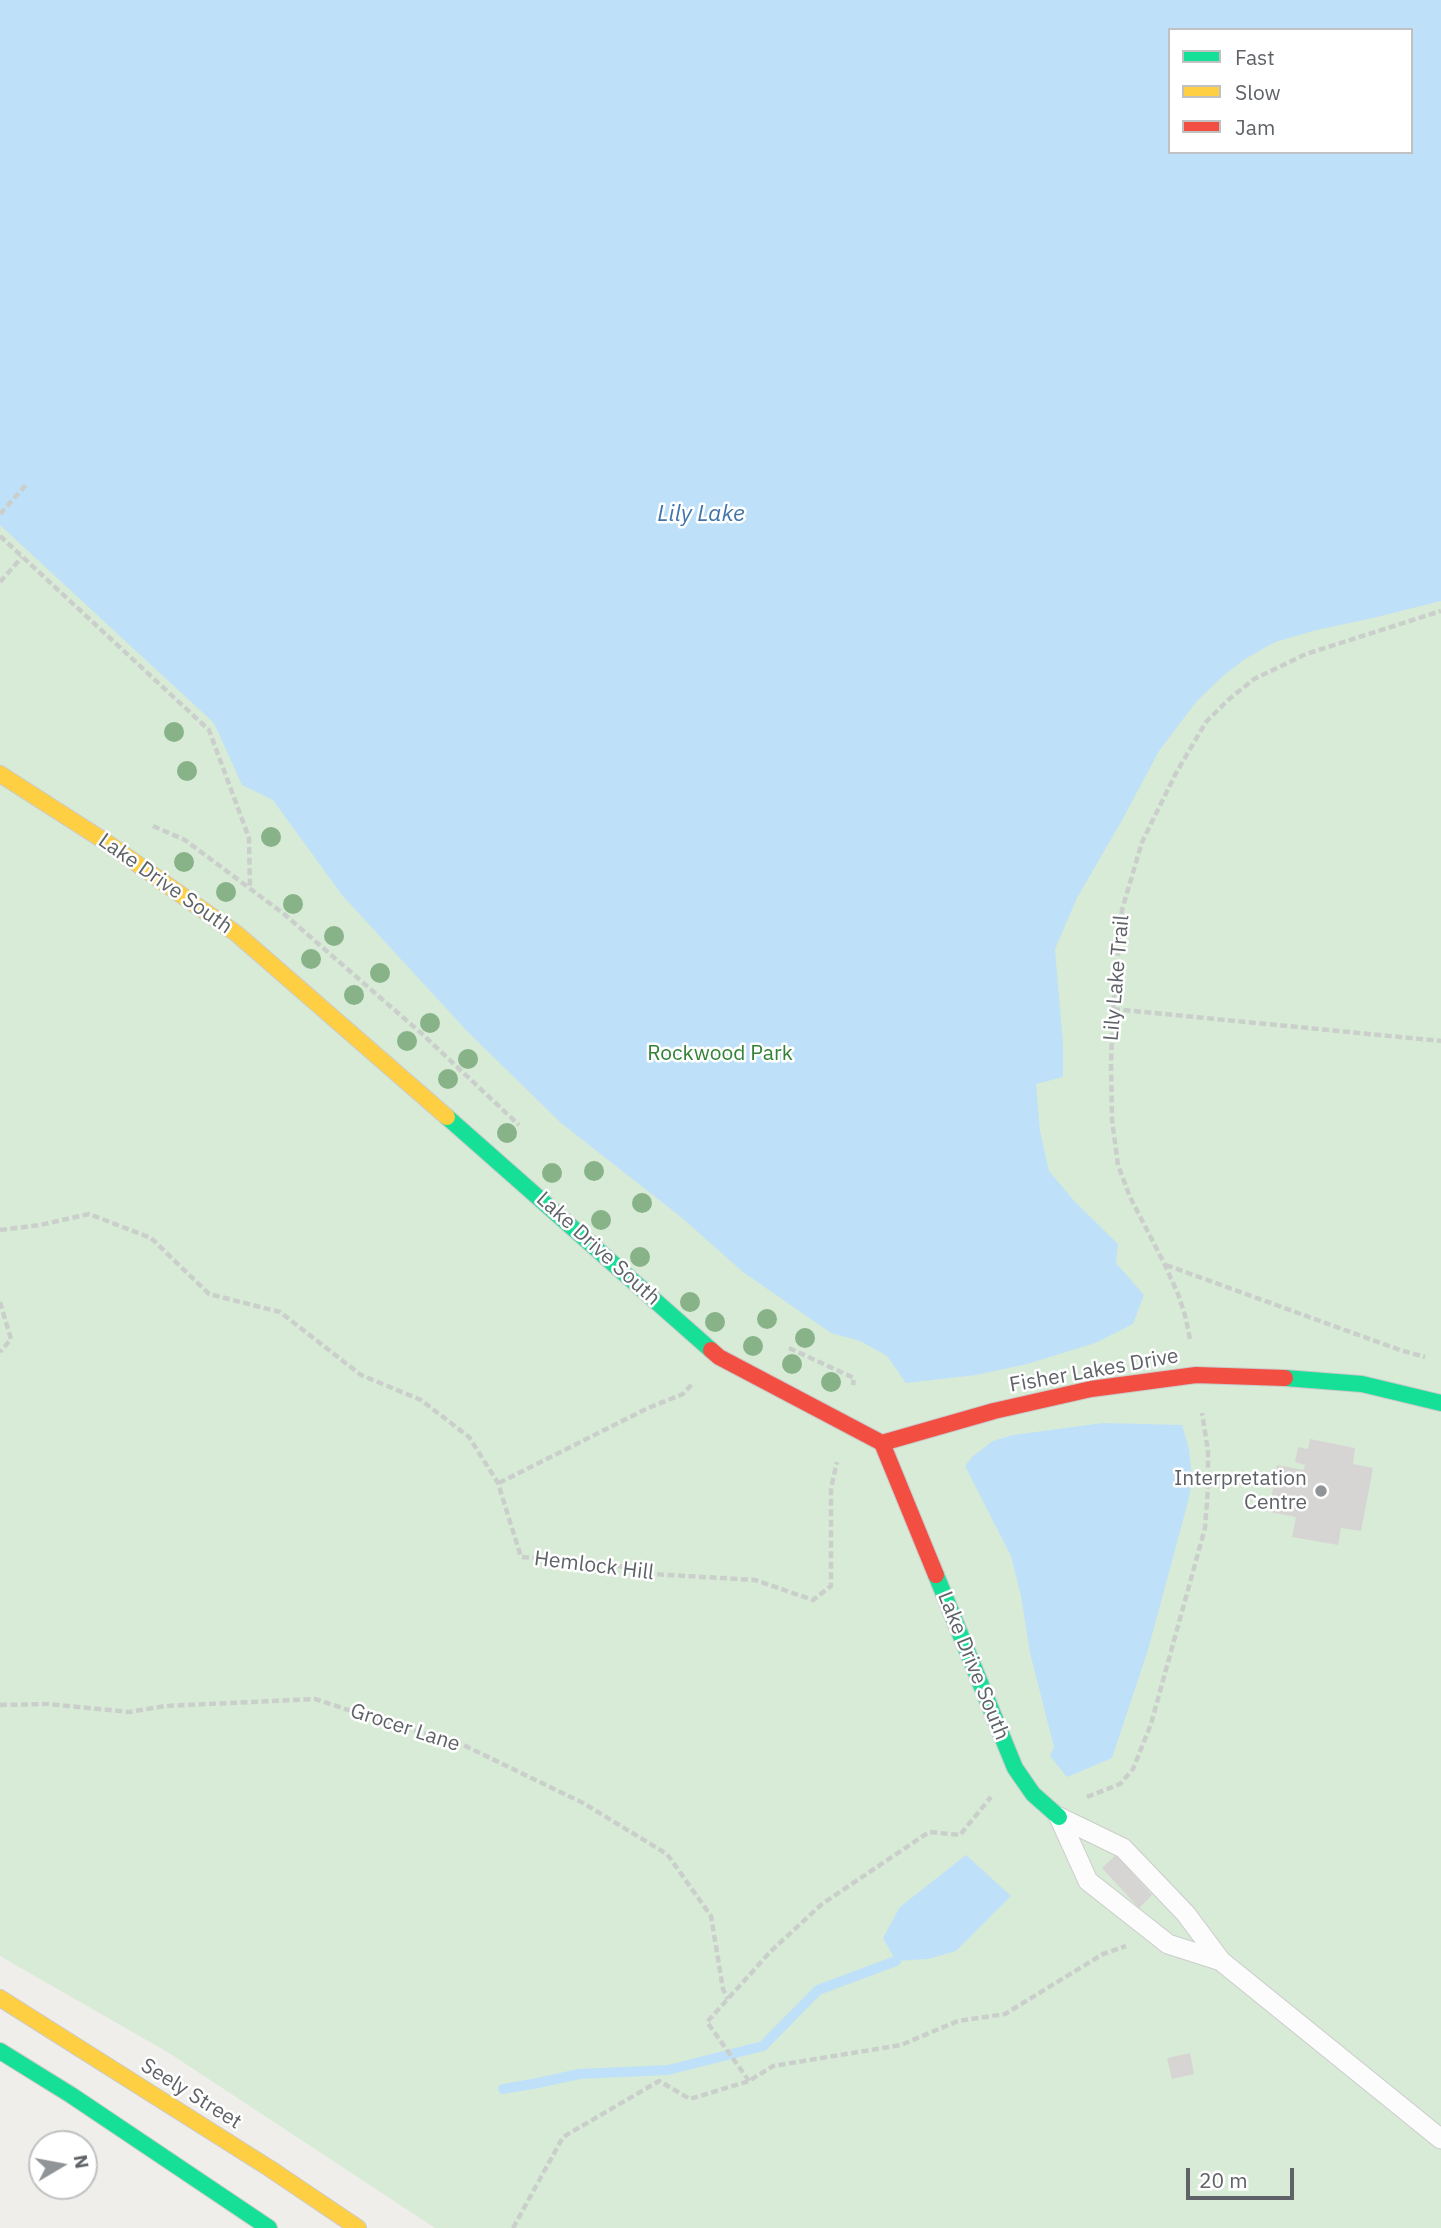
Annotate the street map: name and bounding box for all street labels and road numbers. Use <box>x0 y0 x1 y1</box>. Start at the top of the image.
street label: Lake Drive South <box>93 828 237 940</box>
street label: Lily Lake Trail <box>1099 914 1135 1042</box>
street label: Lake Drive South <box>531 1187 665 1311</box>
street label: Fisher Lakes Drive <box>1008 1344 1180 1398</box>
street label: Hemlock Hill <box>533 1546 655 1586</box>
street label: Lake Drive South <box>932 1588 1014 1744</box>
street label: Grocer Lane <box>347 1698 463 1758</box>
street label: Seely Street <box>136 2053 246 2135</box>

